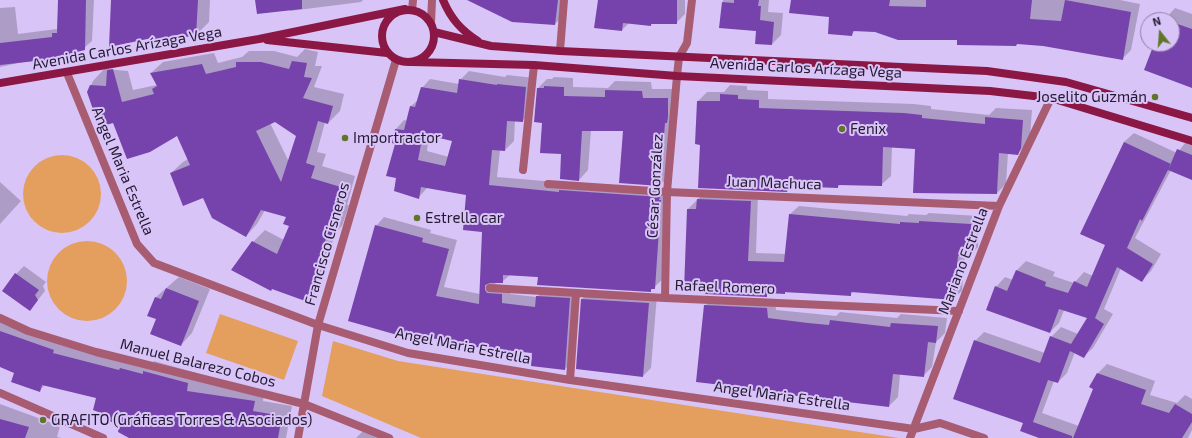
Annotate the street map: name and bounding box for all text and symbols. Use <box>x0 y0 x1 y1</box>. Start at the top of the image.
north arrow <box>1140 12 1180 52</box>
text: N <box>1151 14 1162 28</box>
street label: Avenida Carlos Arízaga Vega <box>31 22 223 74</box>
street label: Avenida Carlos Arízaga Vega <box>710 54 902 82</box>
place label: Joselito Guzmán <box>1036 88 1147 106</box>
marker: Joselito Guzmán <box>1150 92 1160 102</box>
street label: Angel Maria Estrella <box>88 104 158 238</box>
place label: Fenix <box>850 120 886 138</box>
marker: Fenix <box>837 124 847 134</box>
place label: Importractor <box>353 129 441 147</box>
marker: Importractor <box>340 133 350 143</box>
street label: César González <box>643 133 667 239</box>
street label: Juan Machuca <box>726 172 822 194</box>
street label: Francisco Cisneros <box>301 180 353 308</box>
street label: Mariano Estrella <box>934 205 992 317</box>
place label: Estrella car <box>425 209 503 227</box>
marker: Estrella car <box>412 213 422 223</box>
street label: Rafael Romero <box>674 276 776 298</box>
street label: Angel Maria Estrella <box>394 324 532 368</box>
street label: Manuel Balarezo Cobos <box>118 335 278 391</box>
street label: Angel Maria Estrella <box>713 378 851 414</box>
place label: GRAFITO (Gráficas Torres & Asociados) <box>51 411 312 429</box>
marker: GRAFITO (Gráficas Torres & Asociados) <box>38 415 48 425</box>

